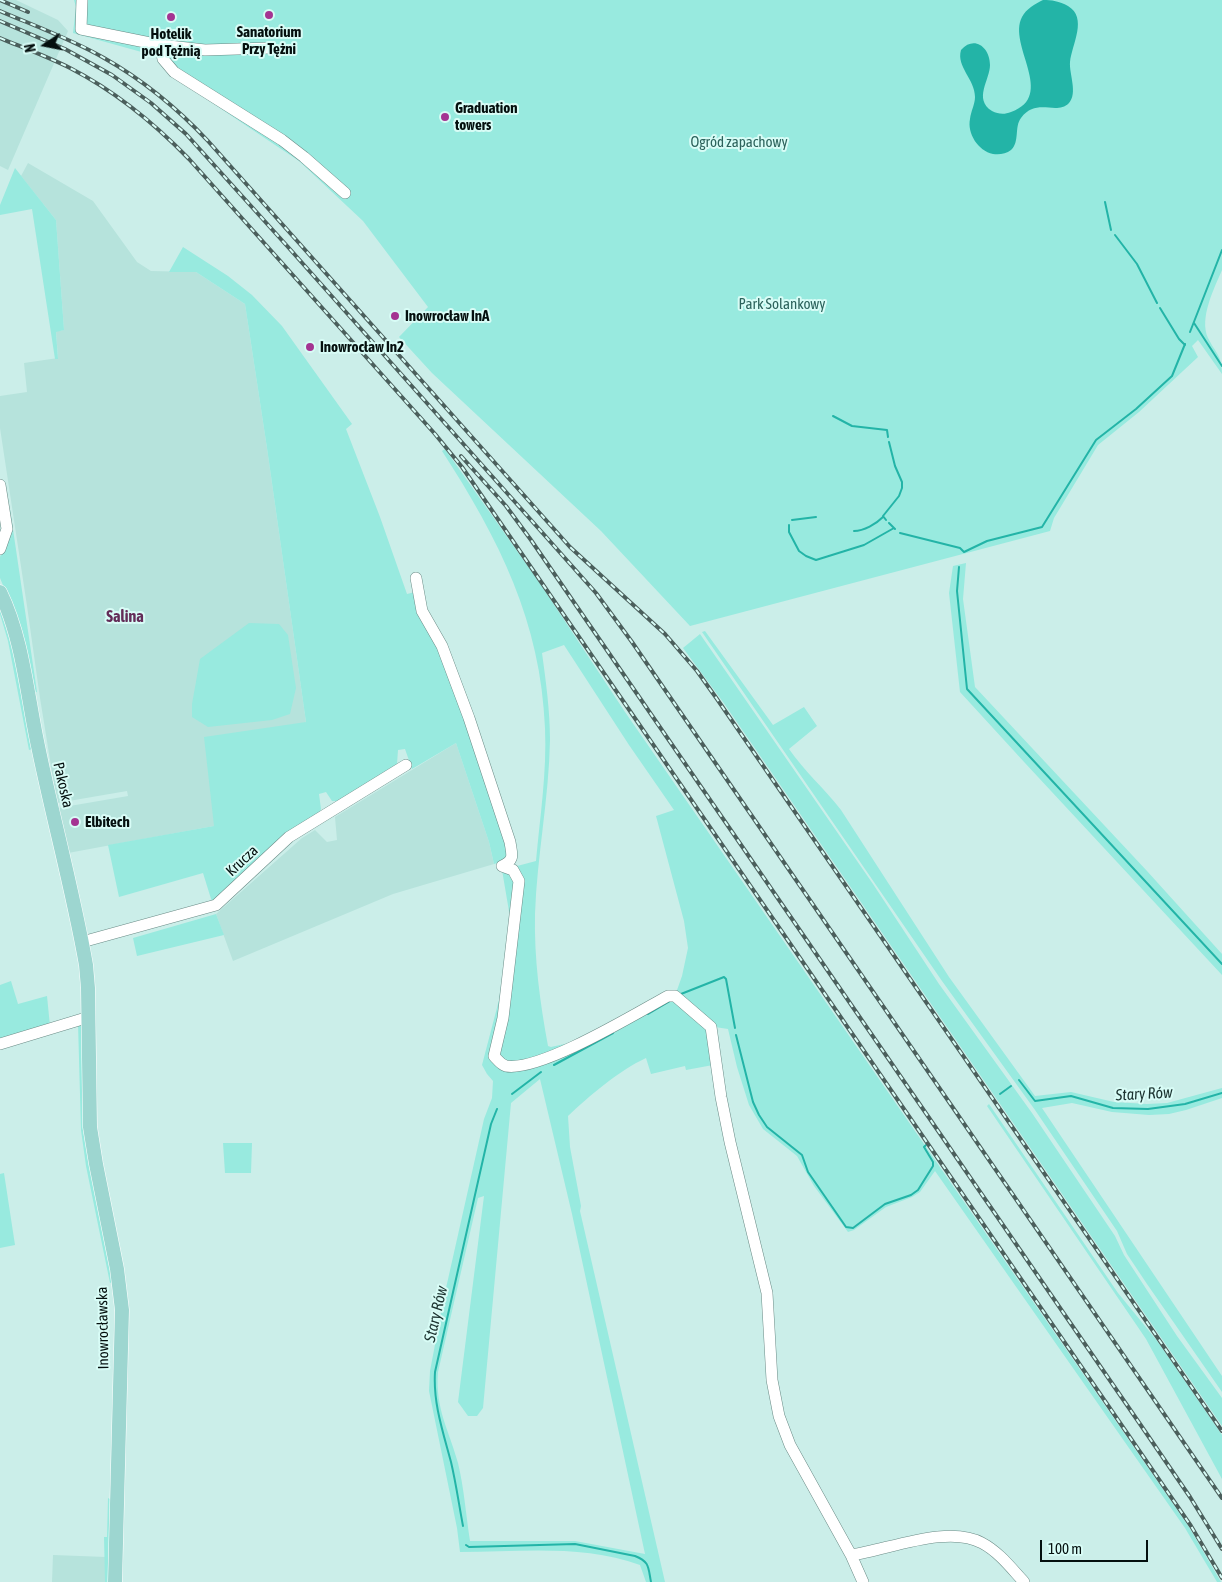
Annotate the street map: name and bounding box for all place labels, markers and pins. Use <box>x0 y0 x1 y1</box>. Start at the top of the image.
marker: Sanatorium Przy Tężni <box>263 9 275 21</box>
marker: Hotelik pod Tężnią <box>165 11 177 23</box>
place label: Sanatorium Przy Tężni <box>237 23 301 58</box>
place label: Hotelik pod Tężnią <box>142 25 200 60</box>
place label: Graduation towers <box>455 99 517 134</box>
marker: Graduation towers <box>439 111 451 123</box>
place label: Inowrocław InA <box>405 307 489 325</box>
marker: Inowrocław InA <box>389 310 401 322</box>
place label: Inowrocław In2 <box>320 338 404 356</box>
marker: Inowrocław In2 <box>304 341 316 353</box>
place label: Elbitech <box>85 813 130 831</box>
marker: Elbitech <box>69 816 81 828</box>

